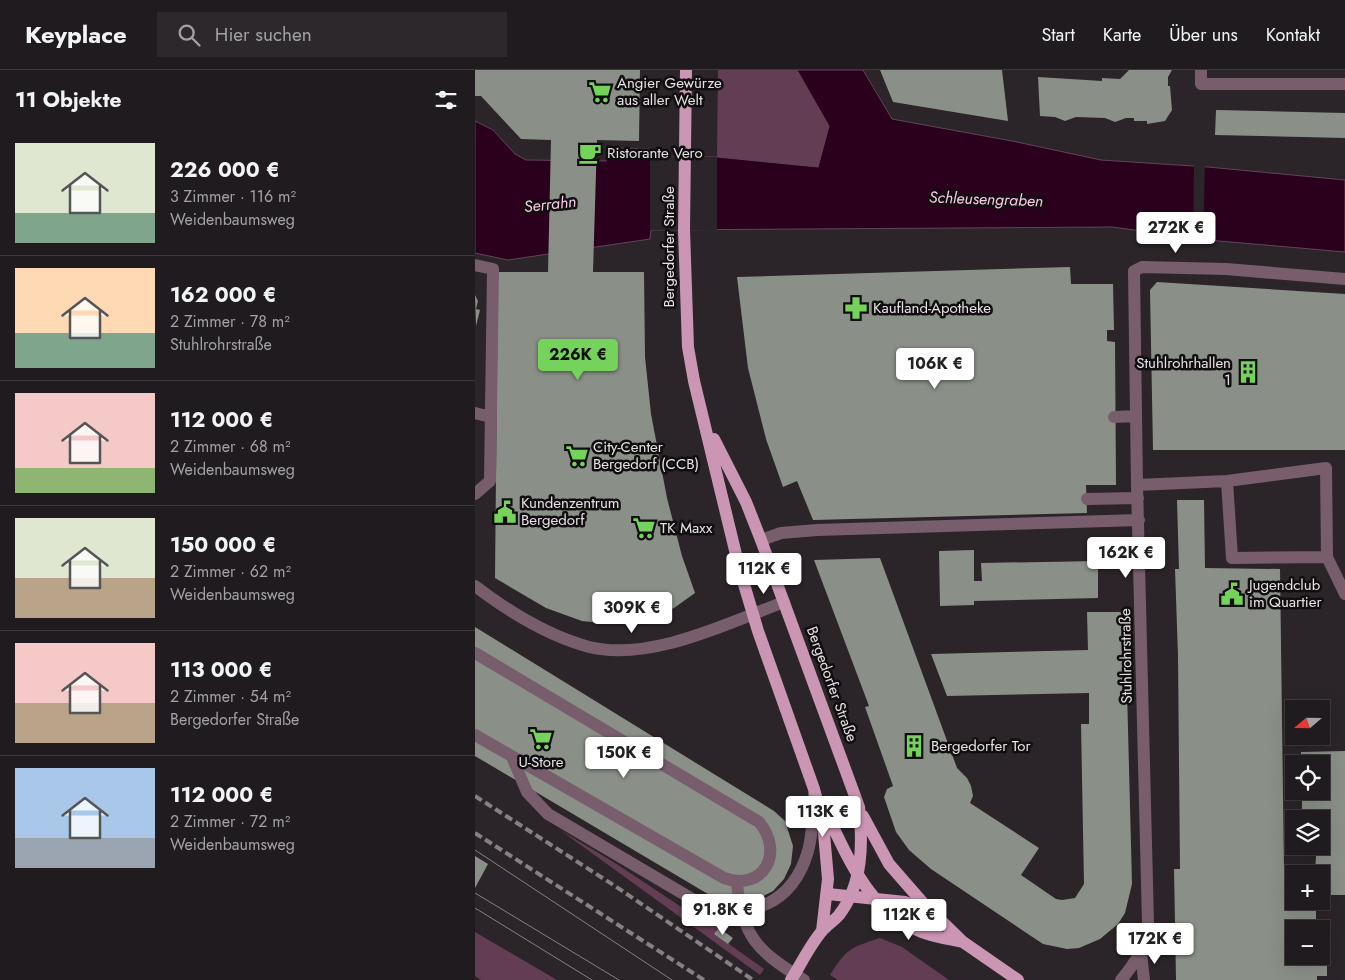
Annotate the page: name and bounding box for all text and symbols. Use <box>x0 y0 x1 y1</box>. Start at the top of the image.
search box <box>157 12 507 57</box>
text: Keyplace <box>25 17 127 52</box>
icon: search <box>175 21 203 49</box>
text: Hier suchen <box>215 21 312 48</box>
text: Start <box>1041 22 1075 48</box>
text: Karte <box>1103 22 1141 48</box>
text: Über uns <box>1169 22 1238 48</box>
text: Kontakt <box>1266 22 1320 48</box>
place label: Angier Gewürze aus aller Welt <box>617 72 722 111</box>
supermarket icon: Angier Gewürze aus aller Welt <box>587 79 613 105</box>
text: 11 Objekte <box>15 85 121 115</box>
icon: filters <box>432 86 460 114</box>
cafe icon: Ristorante Vero <box>577 140 603 166</box>
place label: Ristorante Vero <box>607 142 703 164</box>
text: 226 000 € <box>170 155 280 185</box>
icon: home <box>55 163 115 223</box>
text: 3 Zimmer · 116 m² <box>170 185 296 208</box>
street label: Bergedorfer Straße <box>658 186 680 308</box>
water label: Schleusengraben <box>929 186 1043 212</box>
water label: Serrahn <box>523 190 577 218</box>
text: Weidenbaumsweg <box>170 208 295 231</box>
pin: 272K € <box>1135 212 1217 254</box>
text: 272K € <box>1147 216 1205 239</box>
text: 162 000 € <box>170 280 277 310</box>
icon: home <box>55 288 115 348</box>
pharmacy icon: Kaufland-Apotheke <box>843 295 869 321</box>
place label: Kaufland-Apotheke <box>873 297 991 319</box>
text: 2 Zimmer · 78 m² <box>170 310 290 333</box>
text: Stuhlrohrstraße <box>170 333 272 356</box>
pin: 226K € <box>537 338 619 381</box>
text: 226K € <box>549 343 607 366</box>
pin: 106K € <box>894 348 976 390</box>
text: 106K € <box>907 352 963 375</box>
place label: Stuhlrohrhallen 1 <box>1136 352 1231 391</box>
building icon: Stuhlrohrhallen 1 <box>1235 359 1261 385</box>
text: 112 000 € <box>170 405 273 435</box>
icon: home <box>55 413 115 473</box>
text: 2 Zimmer · 68 m² <box>170 435 291 458</box>
place label: City-Center Bergedorf (CCB) <box>593 436 699 475</box>
supermarket icon: City-Center Bergedorf (CCB) <box>564 443 590 469</box>
text: Weidenbaumsweg <box>170 458 295 481</box>
place label: Kundenzentrum Bergedorf <box>521 492 620 531</box>
public building icon: Kundenzentrum Bergedorf <box>492 499 518 525</box>
supermarket icon: TK Maxx <box>631 515 657 541</box>
place label: TK Maxx <box>660 517 713 539</box>
text: 150 000 € <box>170 530 276 560</box>
pin: 162K € <box>1085 536 1167 579</box>
icon: home <box>55 538 115 598</box>
text: 162K € <box>1098 541 1154 564</box>
pin: 112K € <box>723 552 805 595</box>
text: 112K € <box>737 557 791 580</box>
text: 2 Zimmer · 62 m² <box>170 560 291 583</box>
place label: Jugendclub im Quartier <box>1247 574 1322 613</box>
public building icon: Jugendclub im Quartier <box>1219 581 1245 607</box>
text: Weidenbaumsweg <box>170 583 295 606</box>
pin: 309K € <box>591 592 673 634</box>
text: 309K € <box>603 596 661 619</box>
street label: Stuhlrohrstraße <box>1114 608 1138 704</box>
street label: Bergedorfer Straße <box>801 623 863 745</box>
text: 113 000 € <box>170 655 272 685</box>
icon: home <box>55 663 115 723</box>
text: 2 Zimmer · 54 m² <box>170 685 291 708</box>
north arrow <box>1285 700 1330 745</box>
map controls <box>1285 700 1330 965</box>
text: Bergedorfer Straße <box>170 708 299 731</box>
supermarket icon: U-Store <box>528 726 554 752</box>
building icon: Bergedorfer Tor <box>901 733 927 759</box>
place label: Bergedorfer Tor <box>931 735 1032 757</box>
pin: 150K € <box>583 736 665 779</box>
text: 150K € <box>596 741 652 764</box>
place label: U-Store <box>518 751 564 773</box>
button: locate <box>1285 755 1330 800</box>
text: 112 000 € <box>170 780 273 810</box>
icon: home <box>55 788 115 848</box>
pin: 113K € <box>782 796 864 838</box>
text: 113K € <box>797 800 849 823</box>
text: 2 Zimmer · 72 m² <box>170 810 290 833</box>
button: layers <box>1285 810 1330 855</box>
text: Weidenbaumsweg <box>170 833 295 856</box>
button: + <box>1285 865 1330 910</box>
pin: 91.8K € <box>677 894 769 936</box>
text: 91.8K € <box>693 898 753 921</box>
pin: 112K € <box>868 898 950 941</box>
text: 112K € <box>882 903 936 926</box>
button: − <box>1285 920 1330 965</box>
pin: 172K € <box>1114 922 1196 965</box>
text: 172K € <box>1128 927 1182 950</box>

